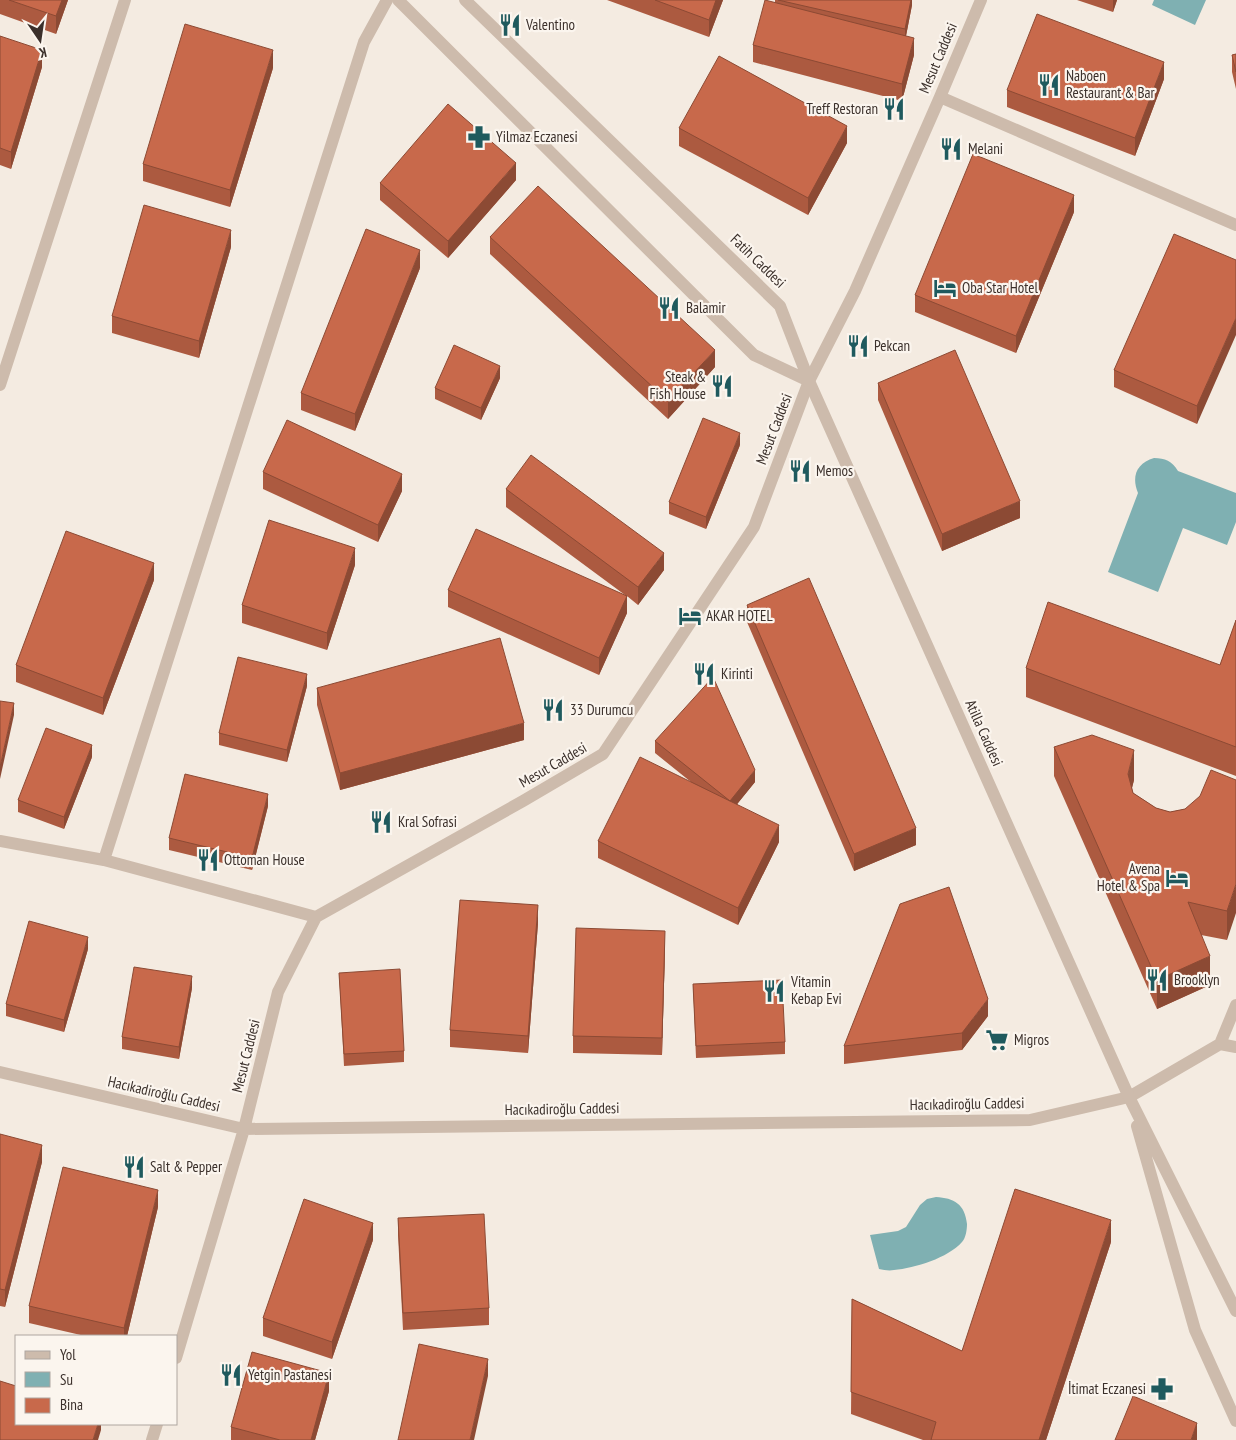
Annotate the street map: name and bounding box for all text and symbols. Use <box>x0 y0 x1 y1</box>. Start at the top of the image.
restaurant icon: Valentino <box>497 12 523 38</box>
north arrow <box>15 15 65 65</box>
place label: Valentino <box>525 15 575 34</box>
street label: Mesut Caddesi <box>914 20 961 96</box>
text: K <box>37 43 48 62</box>
place label: Naboen Restaurant & Bar <box>1066 66 1156 102</box>
restaurant icon: Naboen Restaurant & Bar <box>1036 72 1062 98</box>
restaurant icon: Treff Restoran <box>881 96 907 122</box>
place label: Treff Restoran <box>806 99 878 118</box>
pharmacy icon: Yilmaz Eczanesi <box>466 124 492 150</box>
place label: Yilmaz Eczanesi <box>496 127 578 146</box>
restaurant icon: Melani <box>938 136 964 162</box>
place label: Melani <box>968 139 1003 158</box>
street label: Fatih Caddesi <box>727 230 790 292</box>
hotel icon: Oba Star Hotel <box>932 275 958 301</box>
place label: Oba Star Hotel <box>962 278 1038 297</box>
restaurant icon: Balamir <box>656 295 682 321</box>
place label: Balamir <box>686 298 727 317</box>
restaurant icon: Pekcan <box>845 333 871 359</box>
place label: Pekcan <box>874 336 910 355</box>
place label: Steak & Fish House <box>649 367 706 403</box>
restaurant icon: Steak & Fish House <box>709 373 735 399</box>
street label: Mesut Caddesi <box>751 390 796 467</box>
restaurant icon: Memos <box>787 458 813 484</box>
place label: Memos <box>816 461 853 480</box>
hotel icon: AKAR HOTEL <box>677 603 703 629</box>
place label: AKAR HOTEL <box>706 606 773 625</box>
restaurant icon: Kirinti <box>691 661 717 687</box>
place label: Kirinti <box>721 664 753 683</box>
restaurant icon: 33 Durumcu <box>540 697 566 723</box>
street label: Atilla Caddesi <box>961 697 1007 769</box>
place label: 33 Durumcu <box>570 700 633 719</box>
street label: Mesut Caddesi <box>516 738 590 792</box>
restaurant icon: Kral Sofrasi <box>368 809 394 835</box>
place label: Kral Sofrasi <box>398 812 457 831</box>
restaurant icon: Ottoman House <box>195 847 221 873</box>
place label: Ottoman House <box>224 850 305 869</box>
place label: Avena Hotel & Spa <box>1097 859 1160 895</box>
hotel icon: Avena Hotel & Spa <box>1164 865 1190 891</box>
restaurant icon: Brooklyn <box>1144 967 1170 993</box>
place label: Brooklyn <box>1174 970 1220 989</box>
place label: Vitamin Kebap Evi <box>790 972 842 1008</box>
restaurant icon: Vitamin Kebap Evi <box>761 978 787 1004</box>
street label: Mesut Caddesi <box>227 1017 264 1094</box>
supermarket icon: Migros <box>984 1027 1010 1053</box>
place label: Migros <box>1014 1030 1049 1049</box>
street label: Hacıkadiroğlu Caddesi <box>106 1071 222 1116</box>
street label: Hacıkadiroğlu Caddesi <box>910 1093 1024 1114</box>
street label: Hacıkadiroğlu Caddesi <box>505 1098 619 1119</box>
restaurant icon: Salt & Pepper <box>121 1154 147 1180</box>
place label: Salt & Pepper <box>150 1157 223 1176</box>
legend <box>15 1335 178 1425</box>
text: Yol <box>60 1345 76 1364</box>
restaurant icon: Yetgin Pastanesi <box>218 1362 244 1388</box>
place label: Yetgin Pastanesi <box>248 1365 332 1384</box>
text: Su <box>60 1370 73 1389</box>
pharmacy icon: İtimat Eczanesi <box>1149 1376 1175 1402</box>
place label: İtimat Eczanesi <box>1068 1379 1146 1398</box>
text: Bina <box>60 1395 83 1414</box>

